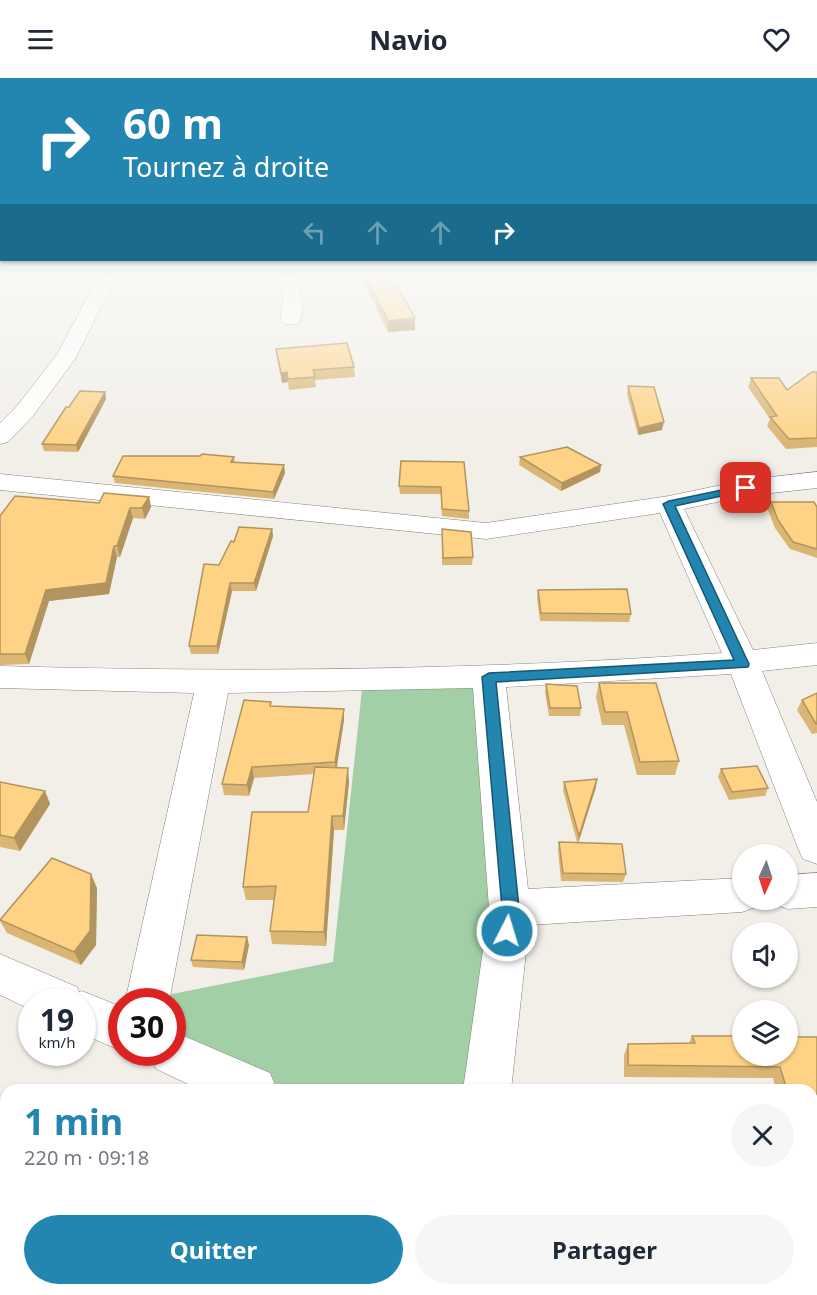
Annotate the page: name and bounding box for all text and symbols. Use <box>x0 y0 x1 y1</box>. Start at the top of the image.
text: Navio <box>369 21 448 58</box>
icon: menu <box>24 23 57 56</box>
icon: heart <box>760 23 793 56</box>
text: 60 m <box>123 94 223 151</box>
icon: right <box>24 102 102 180</box>
text: Tournez à droite <box>123 148 329 185</box>
icon: left <box>298 216 331 249</box>
icon: ahead <box>361 216 394 249</box>
icon: ahead <box>424 216 457 249</box>
icon: right <box>487 216 520 249</box>
pin <box>720 462 771 513</box>
icon: arrive <box>729 471 762 504</box>
north arrow <box>732 844 798 910</box>
map controls <box>732 844 798 1066</box>
position arrow <box>475 899 539 963</box>
button: sound <box>732 922 798 988</box>
speed limit sign: 30 <box>108 988 186 1066</box>
text: 19 <box>40 999 74 1040</box>
button: layers <box>732 1000 798 1066</box>
text: km/h <box>39 1032 75 1052</box>
text: 1 min <box>24 1097 123 1146</box>
button: close <box>731 1104 794 1167</box>
text: 220 m · 09:18 <box>24 1144 149 1171</box>
button: Quitter <box>24 1215 403 1284</box>
button: Partager <box>415 1215 794 1284</box>

